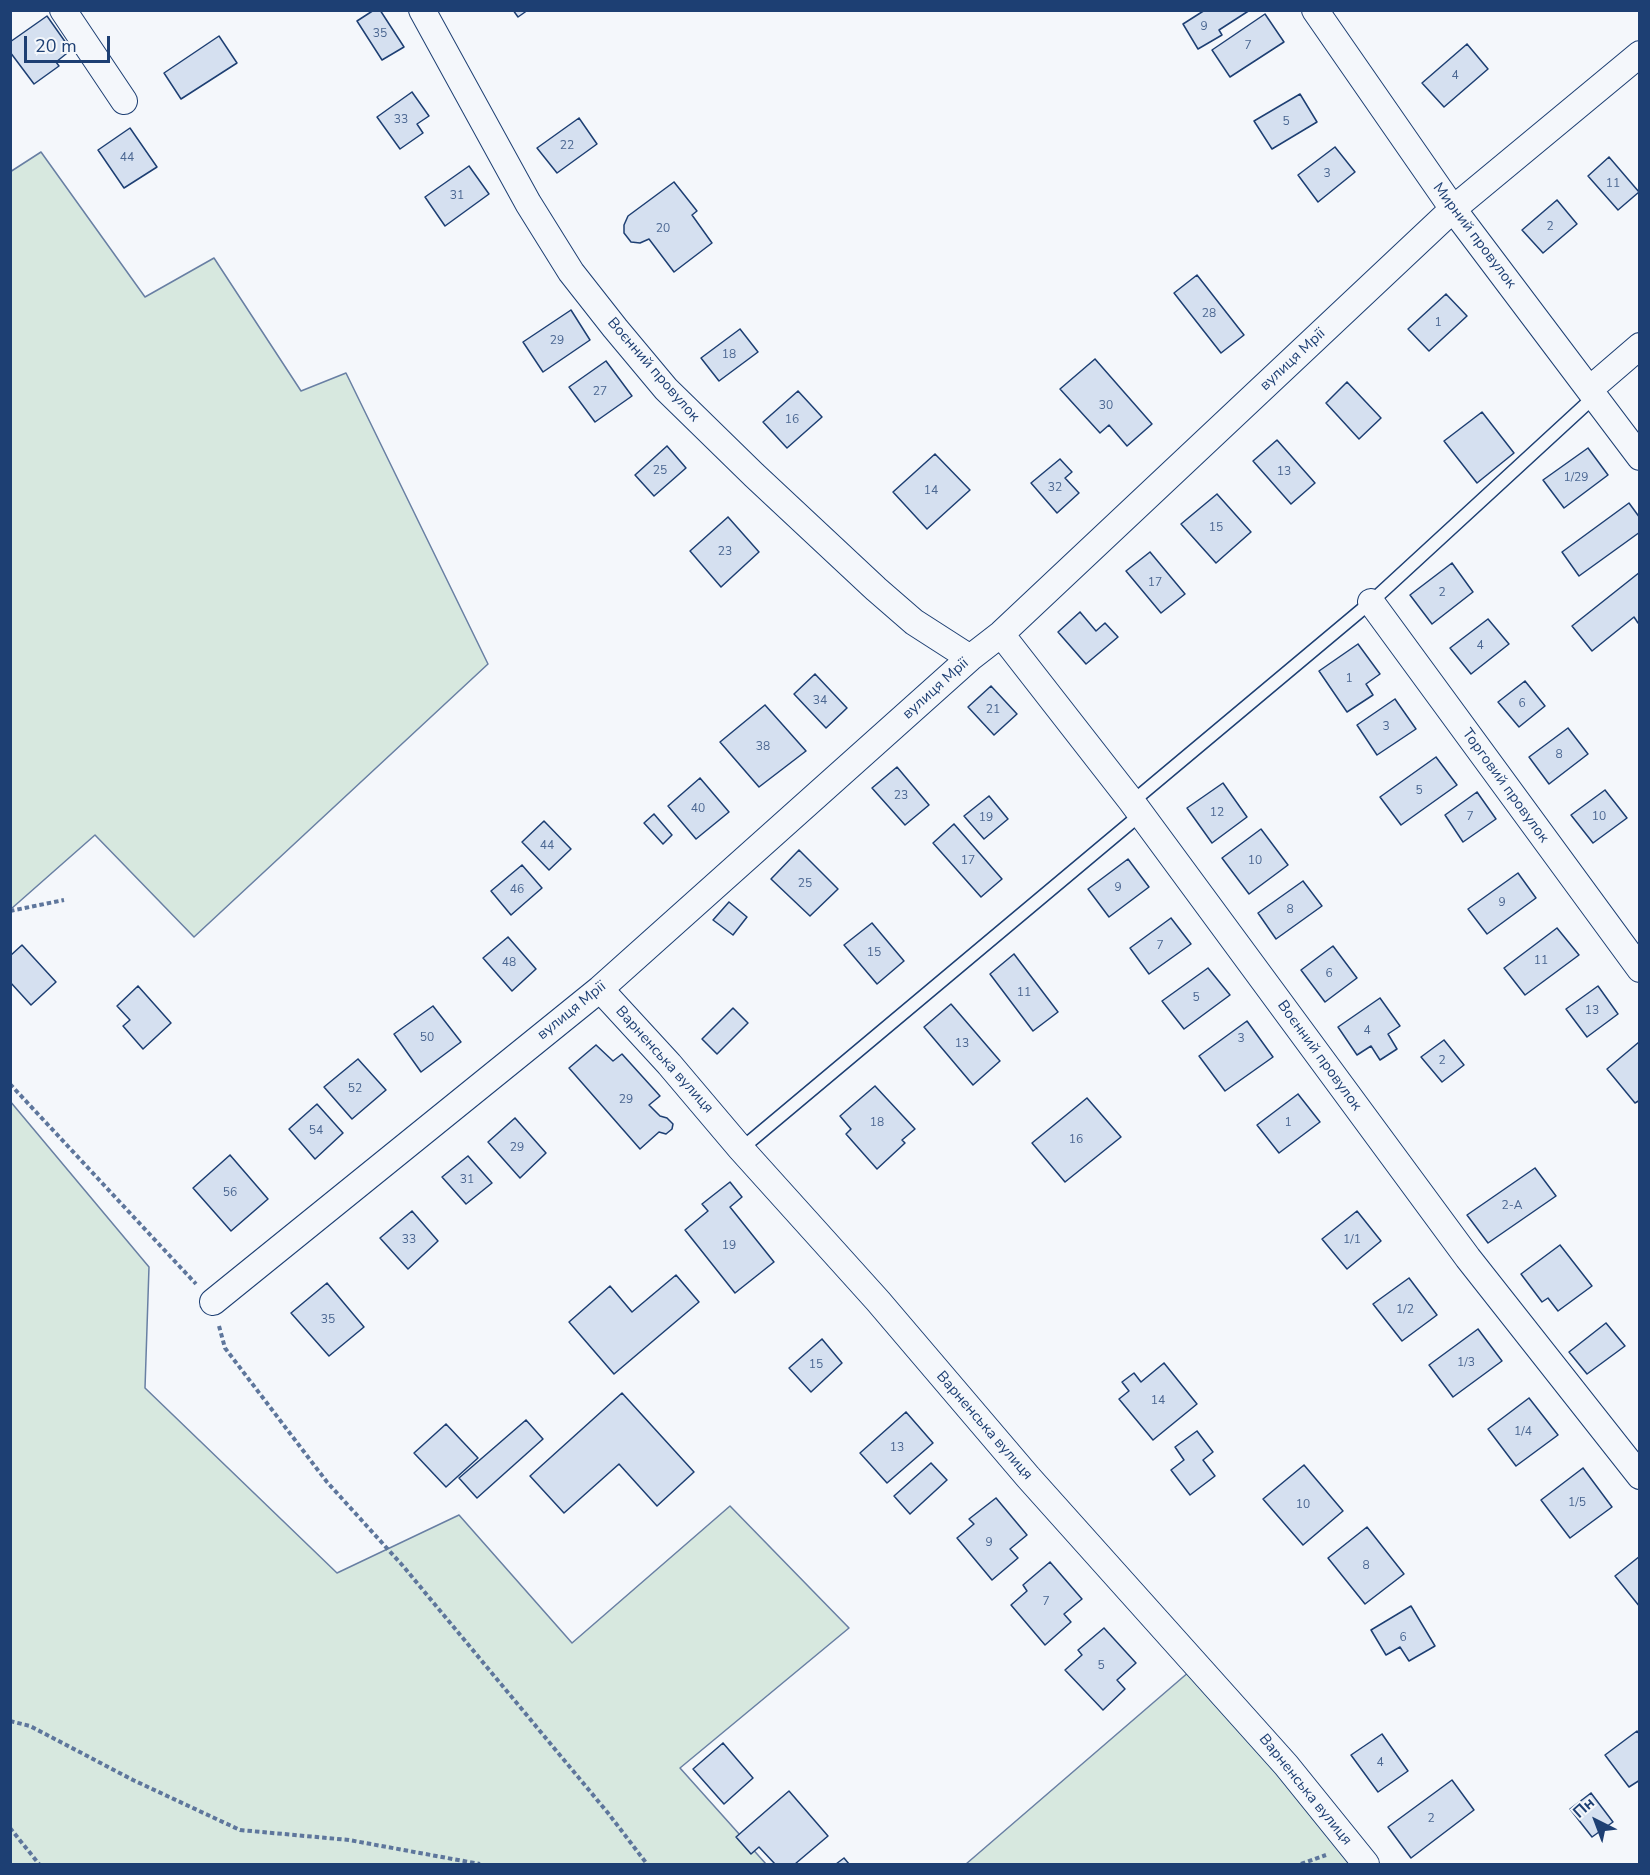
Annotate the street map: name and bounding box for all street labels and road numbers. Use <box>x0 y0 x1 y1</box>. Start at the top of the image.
street label: Мирний провулок <box>1428 180 1520 292</box>
street label: Воєнний провулок <box>603 314 703 426</box>
street label: вулиця Мрії <box>1257 325 1329 395</box>
street label: вулиця Мрії <box>899 655 973 723</box>
street label: Торговий провулок <box>1458 725 1552 847</box>
street label: вулиця Мрії <box>534 978 610 1044</box>
street label: Воєнний провулок <box>1273 997 1365 1115</box>
street label: Варненська вулиця <box>611 1003 717 1117</box>
street label: Варненська вулиця <box>932 1368 1036 1484</box>
street label: Варненська вулиця <box>1255 1731 1355 1849</box>

